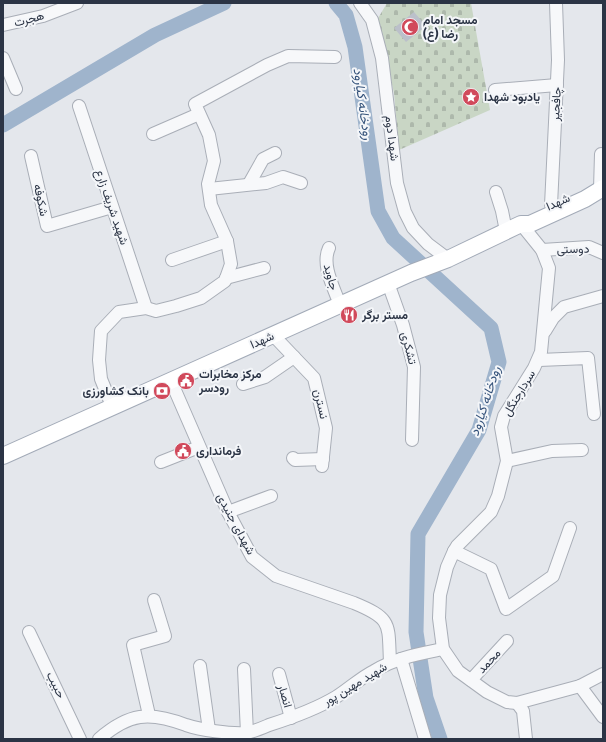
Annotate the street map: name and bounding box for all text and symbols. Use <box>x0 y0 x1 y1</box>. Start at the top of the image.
street label: هجرت <box>12 8 46 31</box>
place label: مسجد امام رضا (ع) <box>423 13 478 42</box>
mosque icon: مسجد امام رضا (ع) <box>400 17 420 37</box>
water label: رودخانه کیارود <box>350 67 376 142</box>
place icon: یادبود شهدا <box>461 87 481 107</box>
street label: چافجیر <box>548 87 565 123</box>
place label: یادبود شهدا <box>484 90 540 105</box>
street label: شهدا دوم <box>381 114 402 162</box>
street label: شهید شریف زارع <box>91 167 131 247</box>
street label: شکوفه <box>30 183 51 218</box>
street label: شهدا <box>544 191 572 214</box>
street label: دوستی <box>557 242 590 257</box>
street label: جاوید <box>320 262 341 292</box>
restaurant icon: مستر برگر <box>339 305 359 325</box>
place label: مستر برگر <box>361 308 409 323</box>
street label: شهدا <box>248 329 276 352</box>
street label: تشکری <box>397 330 420 366</box>
water label: رودخانه کیارود <box>467 364 504 438</box>
place label: مرکز مخابرات رودسر <box>198 367 262 396</box>
street label: سردارجنگل <box>500 367 539 419</box>
public building icon: مرکز مخابرات رودسر <box>176 371 196 391</box>
bank icon: بانک کشاورزى <box>152 381 172 401</box>
place label: بانک کشاورزى <box>83 384 149 399</box>
street label: نسترن <box>310 388 331 421</box>
public building icon: فرماندارى <box>173 441 193 461</box>
place label: فرماندارى <box>196 444 242 459</box>
street label: شهدای جنیدی <box>213 491 258 558</box>
street label: محمد <box>474 646 504 676</box>
street label: شهید مهین پور <box>320 659 390 710</box>
street label: حبیب <box>44 669 68 701</box>
street label: انصار <box>274 682 295 710</box>

